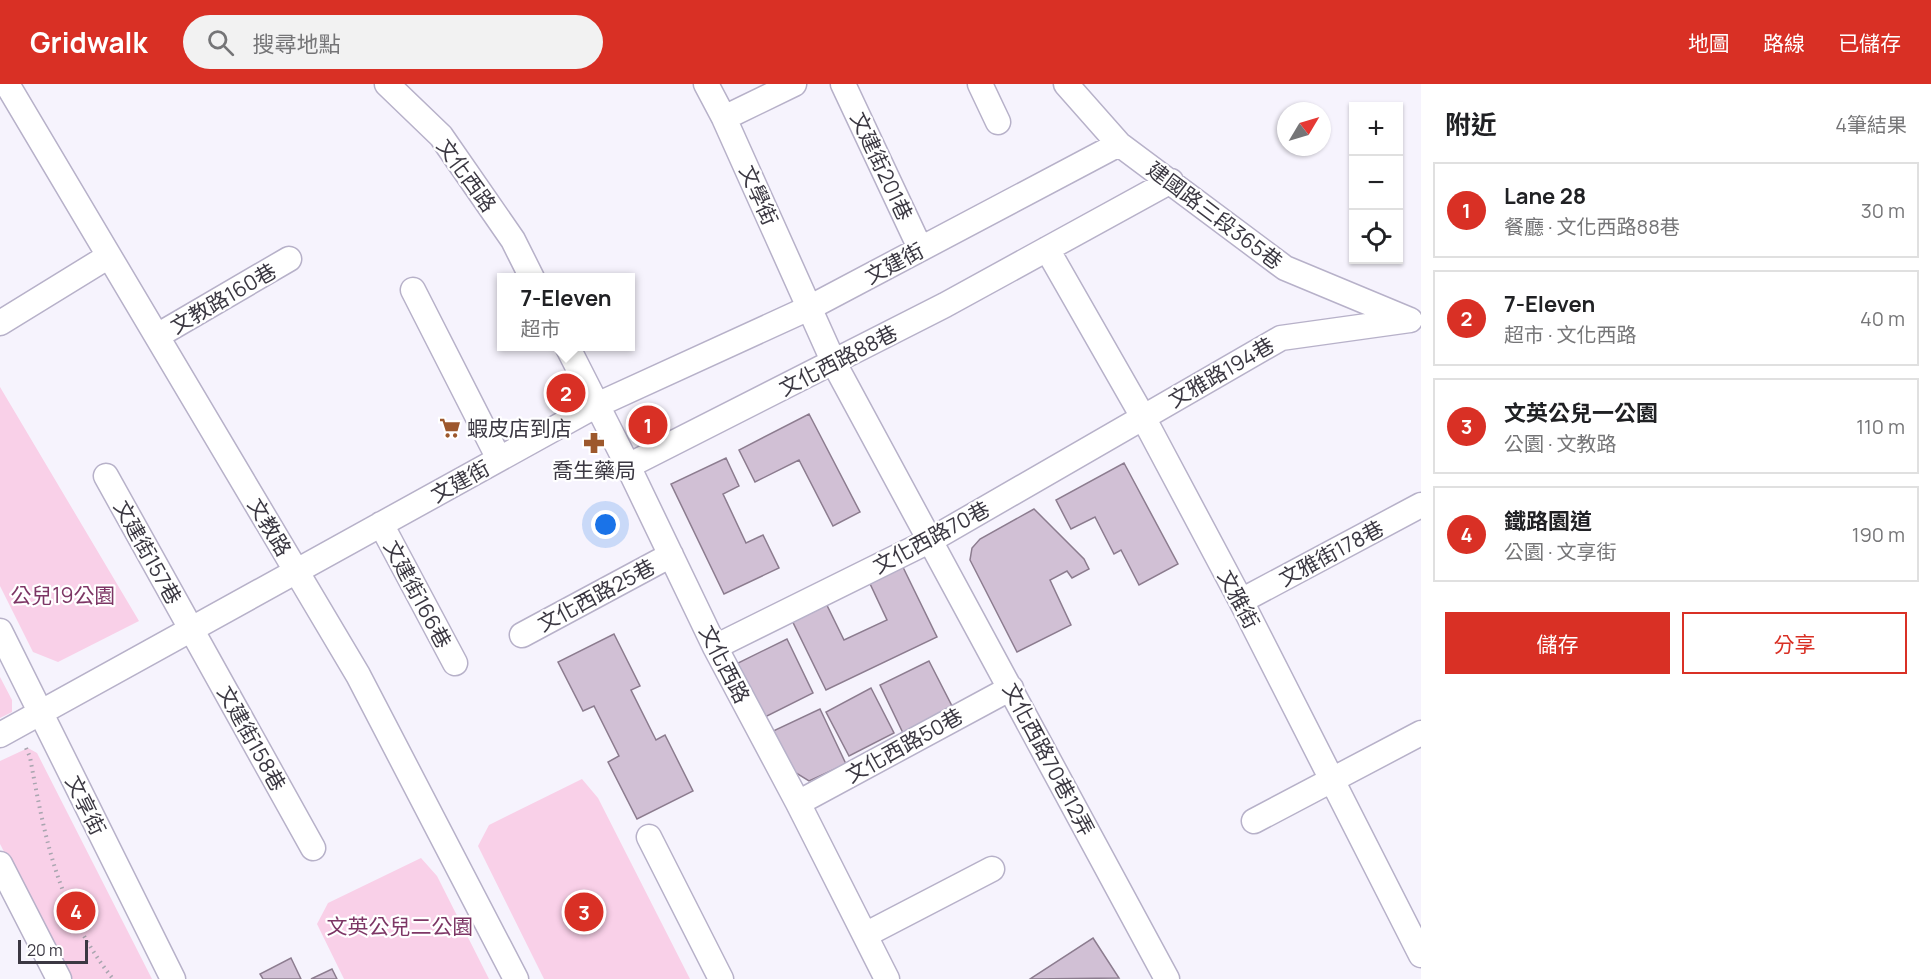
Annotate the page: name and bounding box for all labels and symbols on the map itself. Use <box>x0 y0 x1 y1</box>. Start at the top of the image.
north arrow <box>1277 102 1331 156</box>
street label: 文建街201巷 <box>845 107 919 225</box>
street label: 文化西路 <box>431 133 503 217</box>
street label: 建國路三段365巷 <box>1142 155 1288 275</box>
street label: 文學街 <box>733 161 785 229</box>
street label: 文建街 <box>860 236 928 290</box>
street label: 文教路160巷 <box>165 256 281 340</box>
street label: 文化西路88巷 <box>774 318 902 402</box>
street label: 文雅路194巷 <box>1163 330 1279 414</box>
pin: 2 <box>546 370 586 416</box>
pin: 1 <box>628 402 668 448</box>
place label: 蝦皮店到店 <box>467 414 572 442</box>
supermarket icon: 蝦皮店到店 <box>438 416 462 440</box>
pharmacy icon: 喬生藥局 <box>582 431 606 455</box>
street label: 文建街 <box>426 453 494 509</box>
place label: 喬生藥局 <box>552 456 636 484</box>
street label: 文教路 <box>242 493 298 561</box>
street label: 文建街157巷 <box>108 495 188 609</box>
street label: 文化西路70巷 <box>868 495 994 579</box>
your location <box>591 510 620 539</box>
street label: 文雅街178巷 <box>1274 514 1388 592</box>
street label: 文建街166巷 <box>378 535 458 653</box>
street label: 文化西路25巷 <box>532 552 660 638</box>
street label: 文雅街 <box>1212 565 1266 633</box>
park label: 公兒19公園 <box>10 581 116 609</box>
street label: 文化西路 <box>693 620 757 708</box>
street label: 文化西路70巷12弄 <box>997 678 1101 840</box>
street label: 文建街158巷 <box>212 680 292 796</box>
street label: 文化西路50巷 <box>840 701 968 789</box>
street label: 文享街 <box>60 771 112 839</box>
pin: 4 <box>56 888 96 934</box>
pin: 3 <box>564 890 604 934</box>
park label: 文英公兒二公園 <box>327 912 474 940</box>
scale bar <box>18 937 88 964</box>

